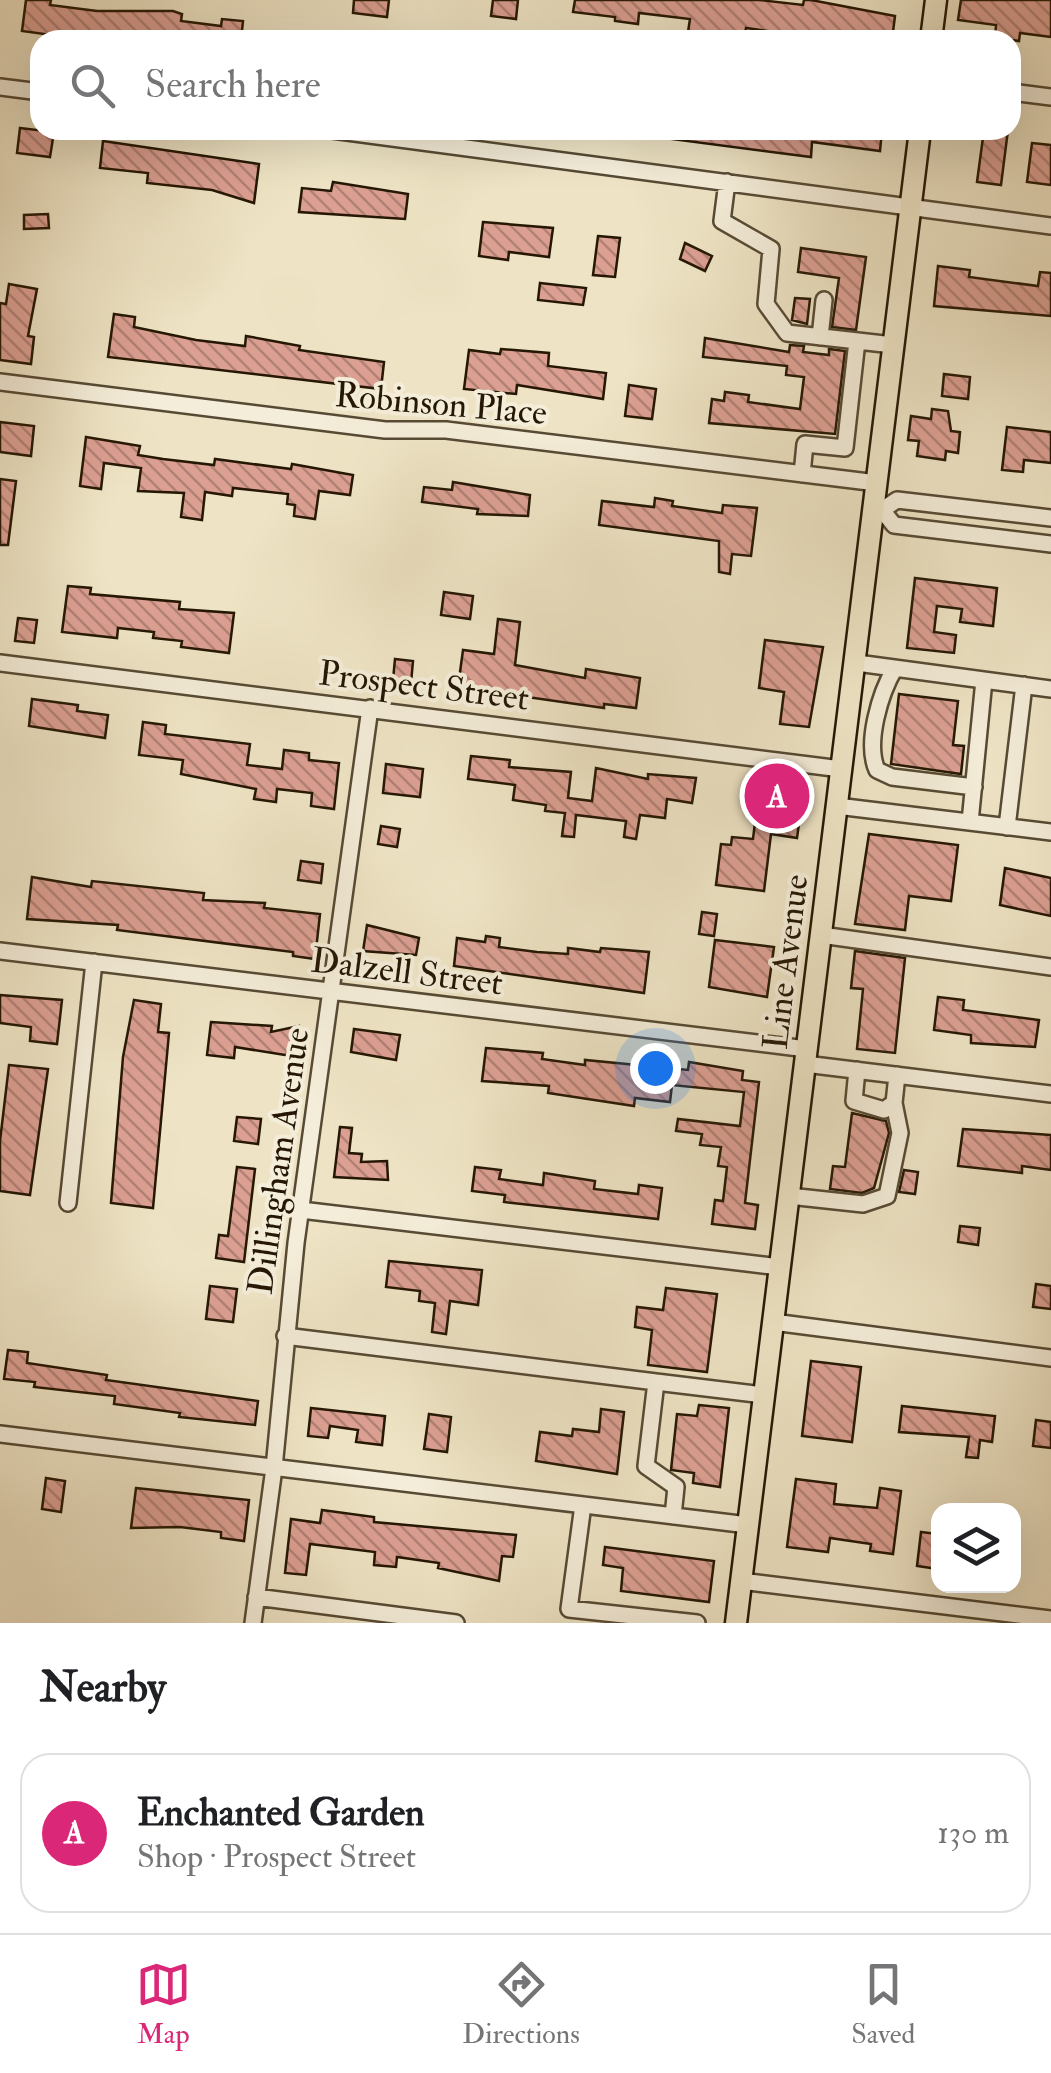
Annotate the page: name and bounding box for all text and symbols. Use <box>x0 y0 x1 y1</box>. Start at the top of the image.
search box <box>30 30 1021 140</box>
icon: search <box>65 58 120 113</box>
text: Search here <box>145 61 321 109</box>
street label: Robinson Place <box>333 373 549 435</box>
street label: Prospect Street <box>316 651 531 721</box>
pin: A <box>744 758 810 834</box>
street label: Line Avenue <box>753 872 819 1052</box>
street label: Dalzell Street <box>308 938 505 1006</box>
street label: Dillingham Avenue <box>238 1025 319 1297</box>
your location <box>630 1043 681 1094</box>
map controls <box>931 1503 1021 1593</box>
button: layers <box>931 1503 1021 1593</box>
text: Nearby <box>40 1662 166 1714</box>
text: Enchanted Garden <box>137 1789 425 1837</box>
text: A <box>64 1813 85 1853</box>
text: 130 m <box>937 1813 1009 1853</box>
text: Shop · Prospect Street <box>137 1837 416 1877</box>
tab: Map <box>136 1957 191 2052</box>
tab: Directions <box>462 1957 580 2052</box>
tab: Saved <box>851 1957 915 2052</box>

